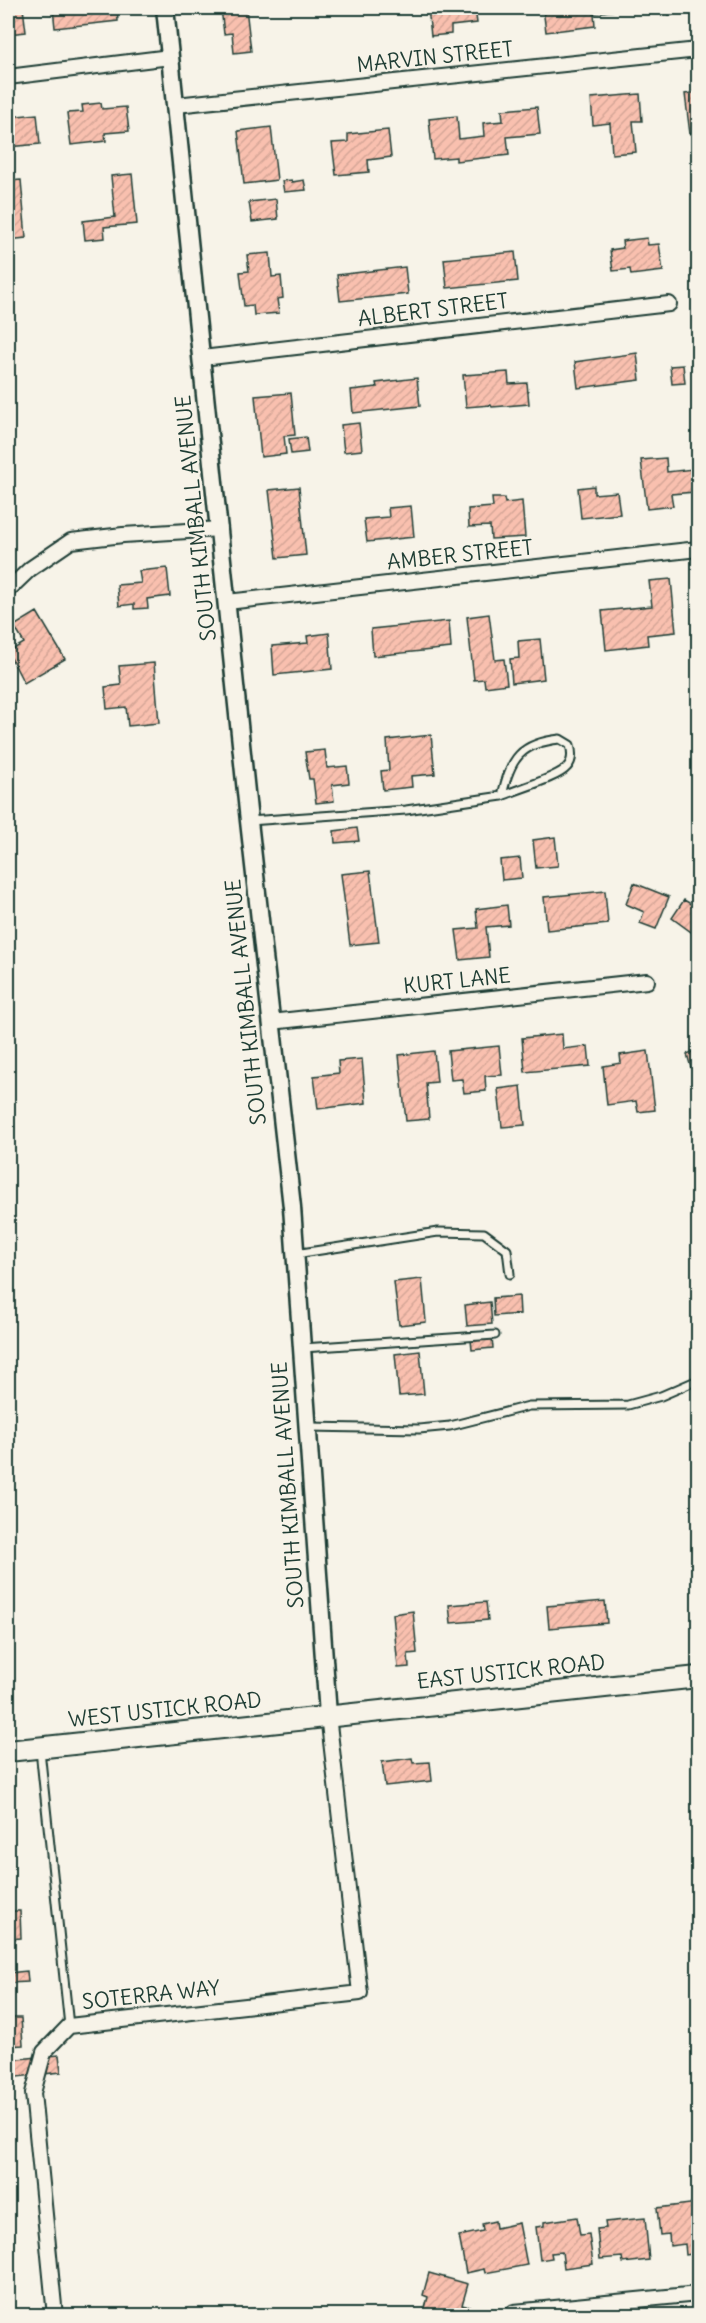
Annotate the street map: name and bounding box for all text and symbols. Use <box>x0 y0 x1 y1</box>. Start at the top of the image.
street label: MARVIN STREET <box>355 35 515 78</box>
street label: ALBERT STREET <box>356 287 510 332</box>
street label: SOUTH KIMBALL AVENUE <box>169 394 222 642</box>
street label: AMBER STREET <box>386 533 534 576</box>
street label: SOUTH KIMBALL AVENUE <box>219 878 272 1126</box>
street label: KURT LANE <box>402 961 512 1000</box>
street label: SOUTH KIMBALL AVENUE <box>265 1361 310 1609</box>
street label: EAST USTICK ROAD <box>416 1648 606 1695</box>
street label: WEST USTICK ROAD <box>67 1686 263 1733</box>
street label: SOTERRA WAY <box>81 1974 222 2015</box>

